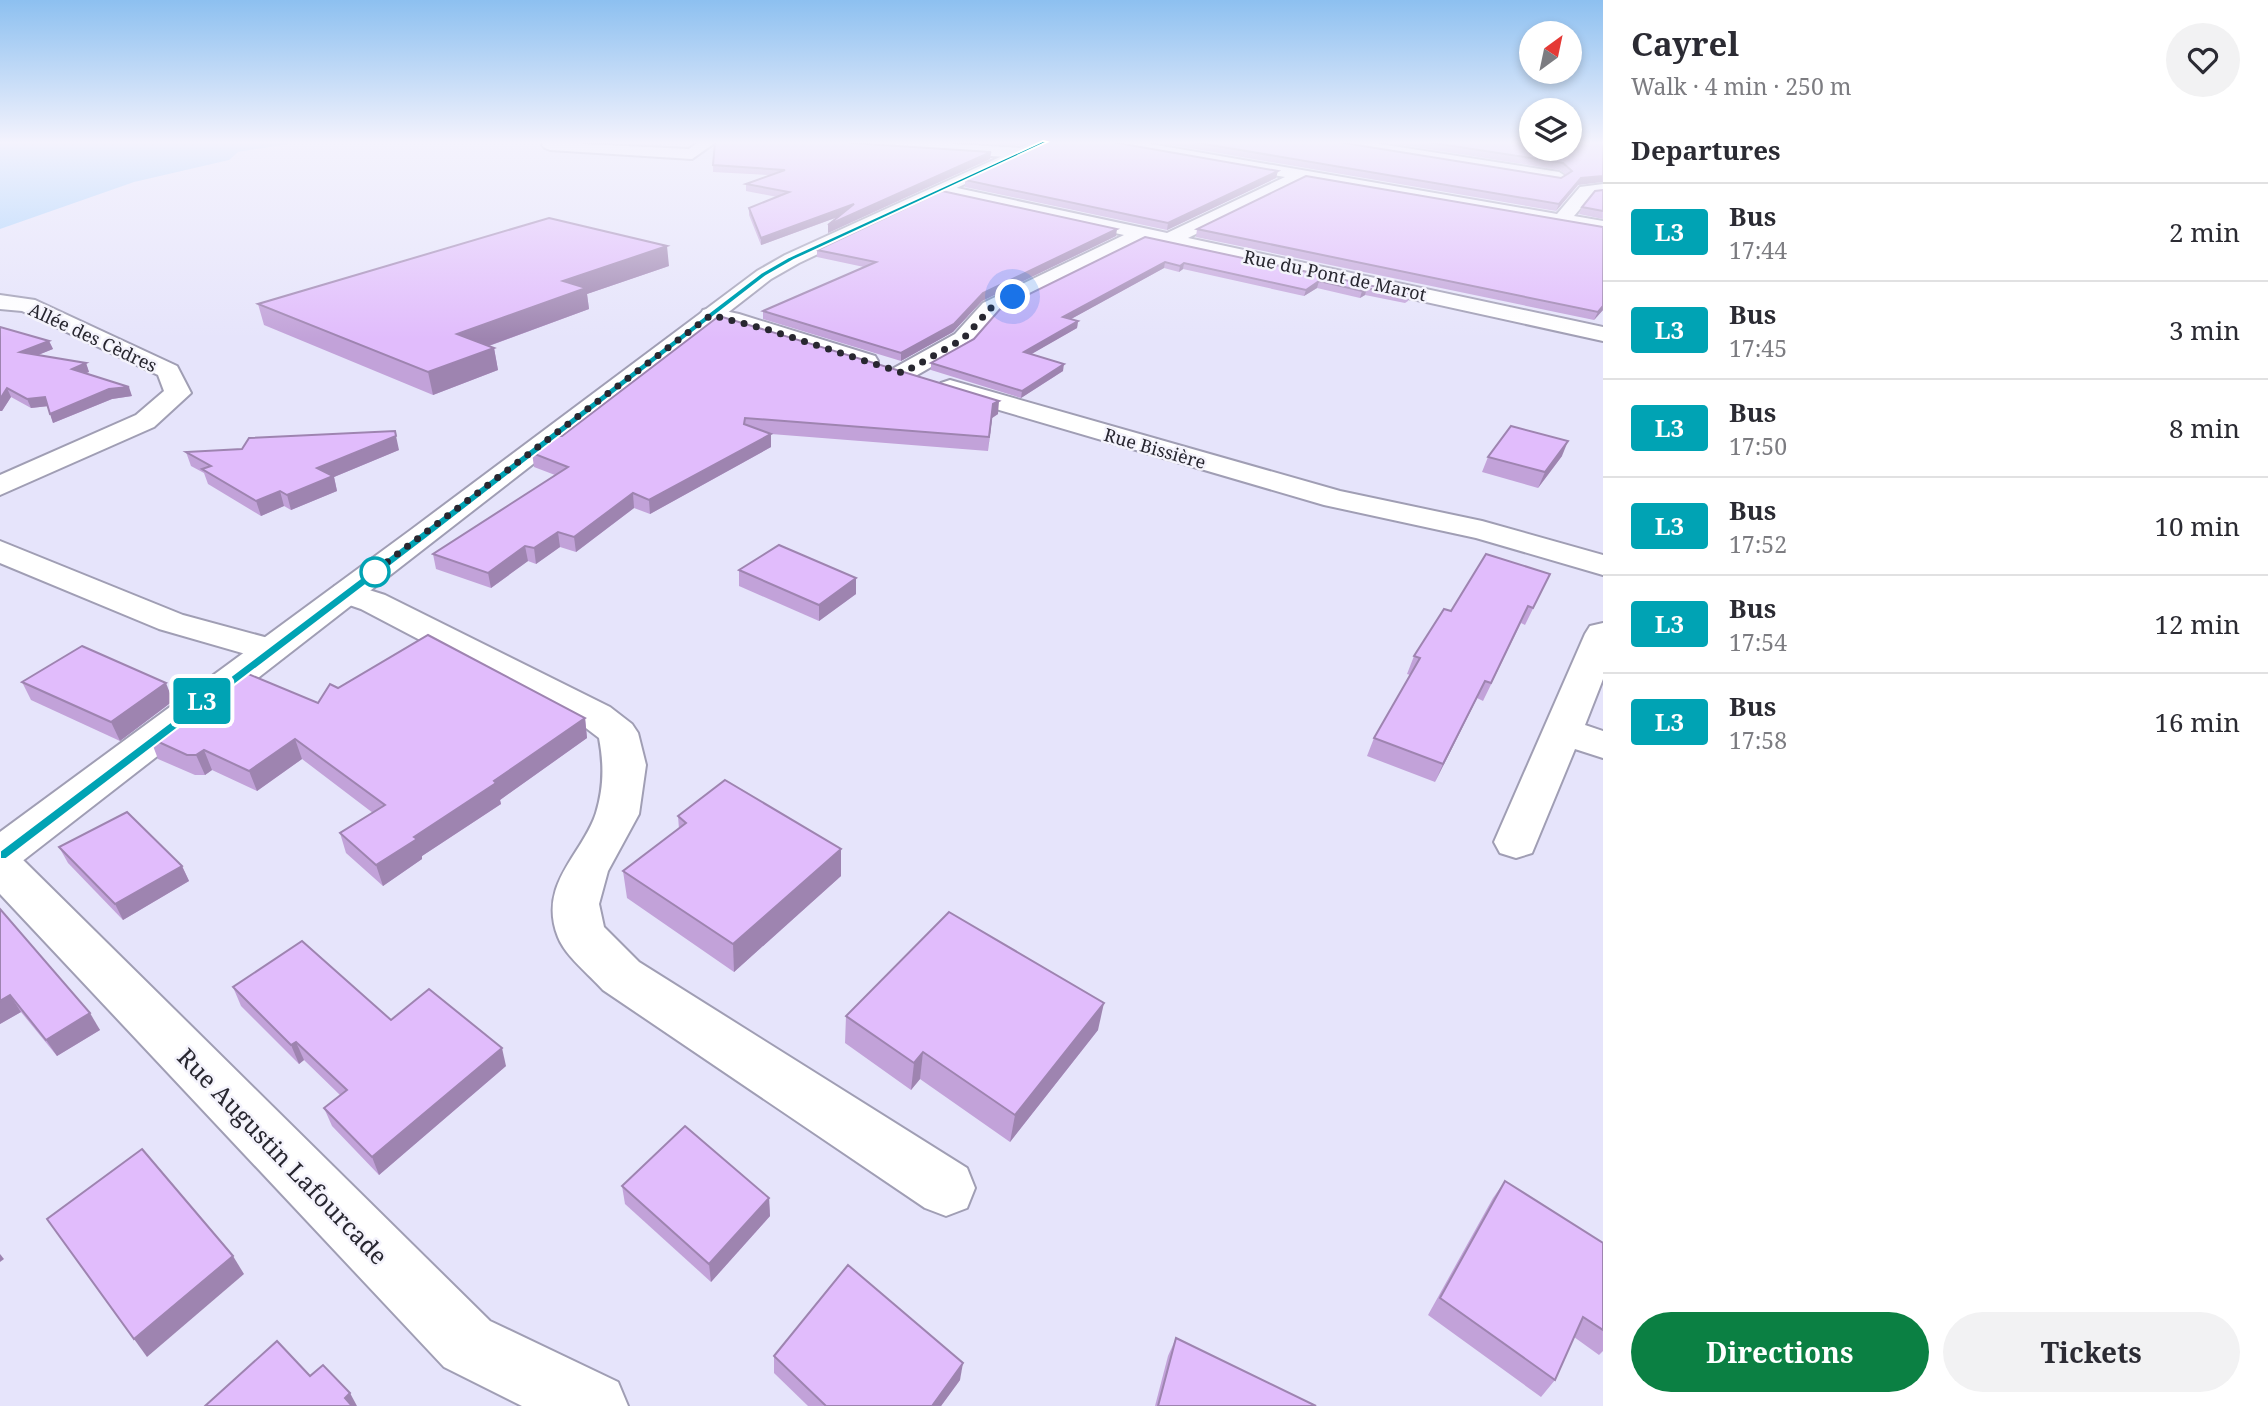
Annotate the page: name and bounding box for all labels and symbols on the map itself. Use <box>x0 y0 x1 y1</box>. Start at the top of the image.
north arrow <box>1519 21 1582 84</box>
street label: Rue du Pont de Marot <box>1241 244 1429 306</box>
your location <box>995 279 1030 314</box>
street label: Allée des Cèdres <box>25 297 161 377</box>
street label: Rue Bissière <box>1101 422 1209 474</box>
unlabelled marker <box>360 557 390 587</box>
line badge: L3 <box>170 678 234 724</box>
street label: Rue Augustin Lafourcade <box>171 1041 395 1271</box>

